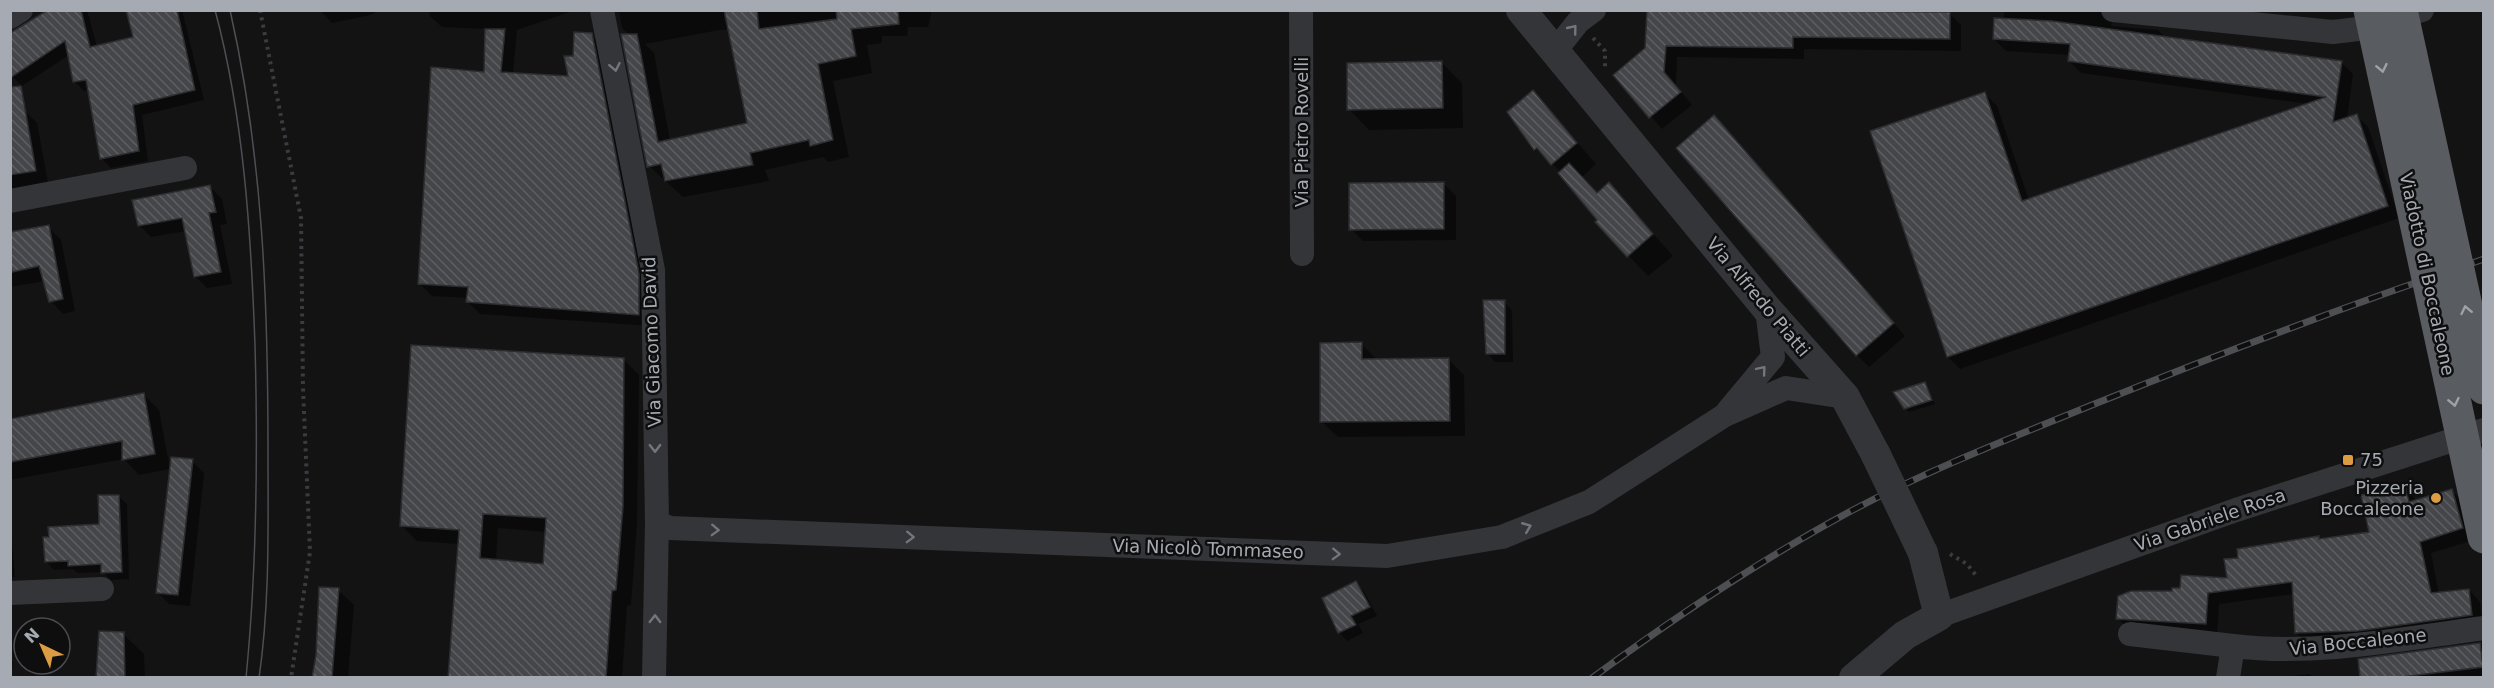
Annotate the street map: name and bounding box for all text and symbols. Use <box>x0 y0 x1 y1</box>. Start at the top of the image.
one-way arrow <box>1565 25 1576 36</box>
street label: Via Pietro Rovelli <box>1291 57 1312 207</box>
one-way arrow <box>608 62 621 72</box>
one-way arrow <box>2375 62 2388 72</box>
street label: Viadotto di Boccaleone <box>2396 170 2459 377</box>
street label: Via Alfredo Piatti <box>1702 233 1814 361</box>
street label: Via Giacomo David <box>638 256 665 428</box>
one-way arrow <box>2461 305 2474 315</box>
one-way arrow <box>1755 366 1766 377</box>
one-way arrow <box>2447 397 2460 407</box>
one-way arrow <box>649 443 661 452</box>
place label: 75 <box>2360 449 2383 470</box>
marker: 75 <box>2341 453 2355 467</box>
place label: Pizzeria Boccaleone <box>2320 477 2424 519</box>
street label: Via Gabriele Rosa <box>2132 484 2288 555</box>
marker: Pizzeria Boccaleone <box>2429 491 2443 505</box>
one-way arrow <box>1521 522 1532 534</box>
one-way arrow <box>711 523 720 536</box>
one-way arrow <box>906 531 915 544</box>
street label: Via Nicolò Tommaseo <box>1112 535 1304 562</box>
one-way arrow <box>1331 548 1340 560</box>
one-way arrow <box>649 615 661 624</box>
north arrow <box>12 616 72 676</box>
text: N <box>21 624 43 647</box>
street label: Via Boccaleone <box>2289 624 2427 659</box>

